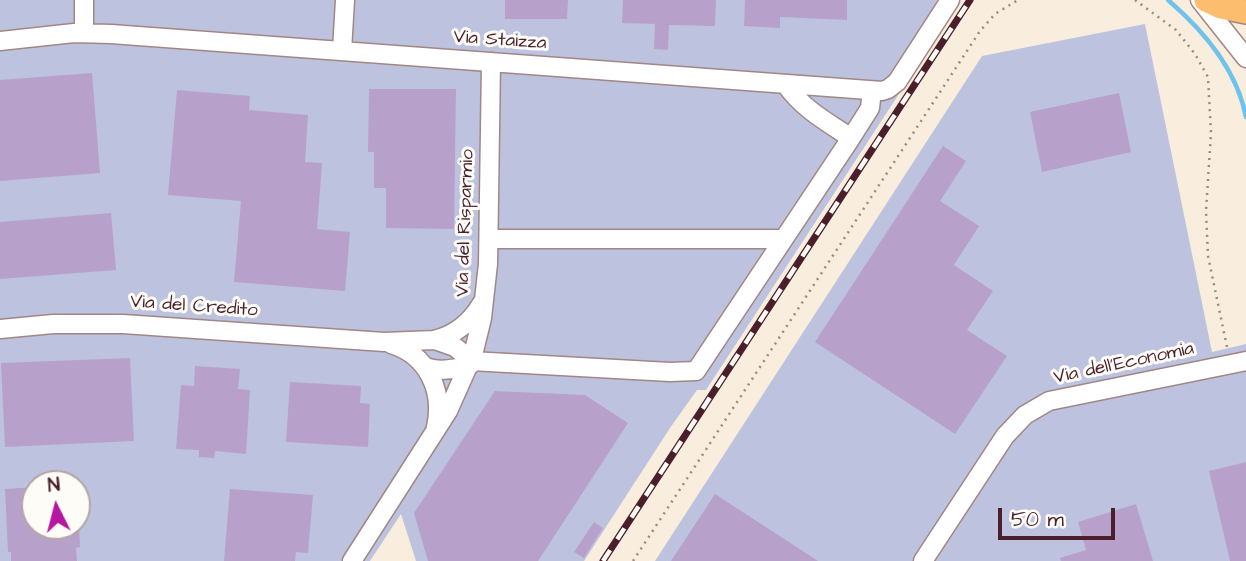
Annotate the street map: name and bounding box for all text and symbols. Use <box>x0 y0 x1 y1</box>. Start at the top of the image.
street label: Via Staizza <box>453 26 547 56</box>
street label: Via del Risparmio <box>452 149 480 297</box>
street label: Via del Credito <box>129 291 259 323</box>
street label: Via dell'Economia <box>1052 338 1196 390</box>
north arrow <box>21 470 91 540</box>
text: N <box>47 472 61 500</box>
scale bar <box>1001 494 1118 538</box>
text: 50 m <box>1011 505 1064 534</box>

